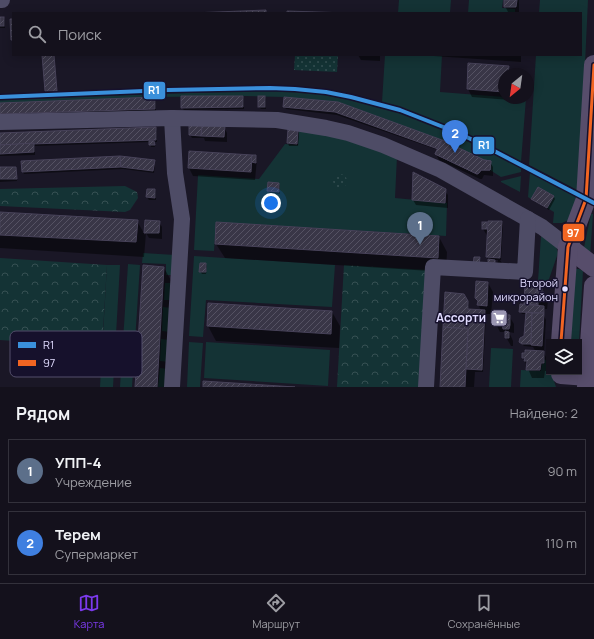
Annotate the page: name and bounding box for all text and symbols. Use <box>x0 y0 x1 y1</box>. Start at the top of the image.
search box <box>12 12 582 56</box>
icon: search <box>26 23 48 45</box>
text: Поиск <box>58 24 102 45</box>
north arrow <box>498 68 534 104</box>
line badge: R1 <box>143 81 166 100</box>
text: R1 <box>148 82 160 97</box>
pin: 2 <box>442 120 468 153</box>
line badge: R1 <box>472 136 495 155</box>
text: R1 <box>478 137 490 152</box>
your location <box>261 193 281 213</box>
pin: 1 <box>407 212 433 245</box>
line badge: 97 <box>562 223 585 242</box>
text: 97 <box>567 225 579 240</box>
place label: Второй микрорайон <box>494 275 558 304</box>
marker: Второй микрорайон <box>560 284 570 294</box>
supermarket icon: Ассорти <box>489 308 509 328</box>
place label: Ассорти <box>436 309 486 326</box>
legend <box>10 331 142 377</box>
text: R1 <box>43 337 54 352</box>
map controls <box>546 339 582 375</box>
button: layers <box>546 339 582 375</box>
text: 97 <box>43 355 55 370</box>
text: Рядом <box>16 402 70 425</box>
text: Найдено: 2 <box>510 404 578 422</box>
text: УПП-4 <box>55 452 102 473</box>
text: 1 <box>27 462 33 480</box>
text: 90 m <box>547 462 577 480</box>
text: Учреждение <box>55 473 132 491</box>
text: Терем <box>55 524 101 545</box>
text: 2 <box>26 534 34 552</box>
text: 110 m <box>545 534 577 552</box>
text: Супермаркет <box>55 545 138 563</box>
tab: Карта <box>74 592 104 631</box>
tab: Маршрут <box>252 592 300 631</box>
tab: Сохранённые <box>448 592 520 631</box>

